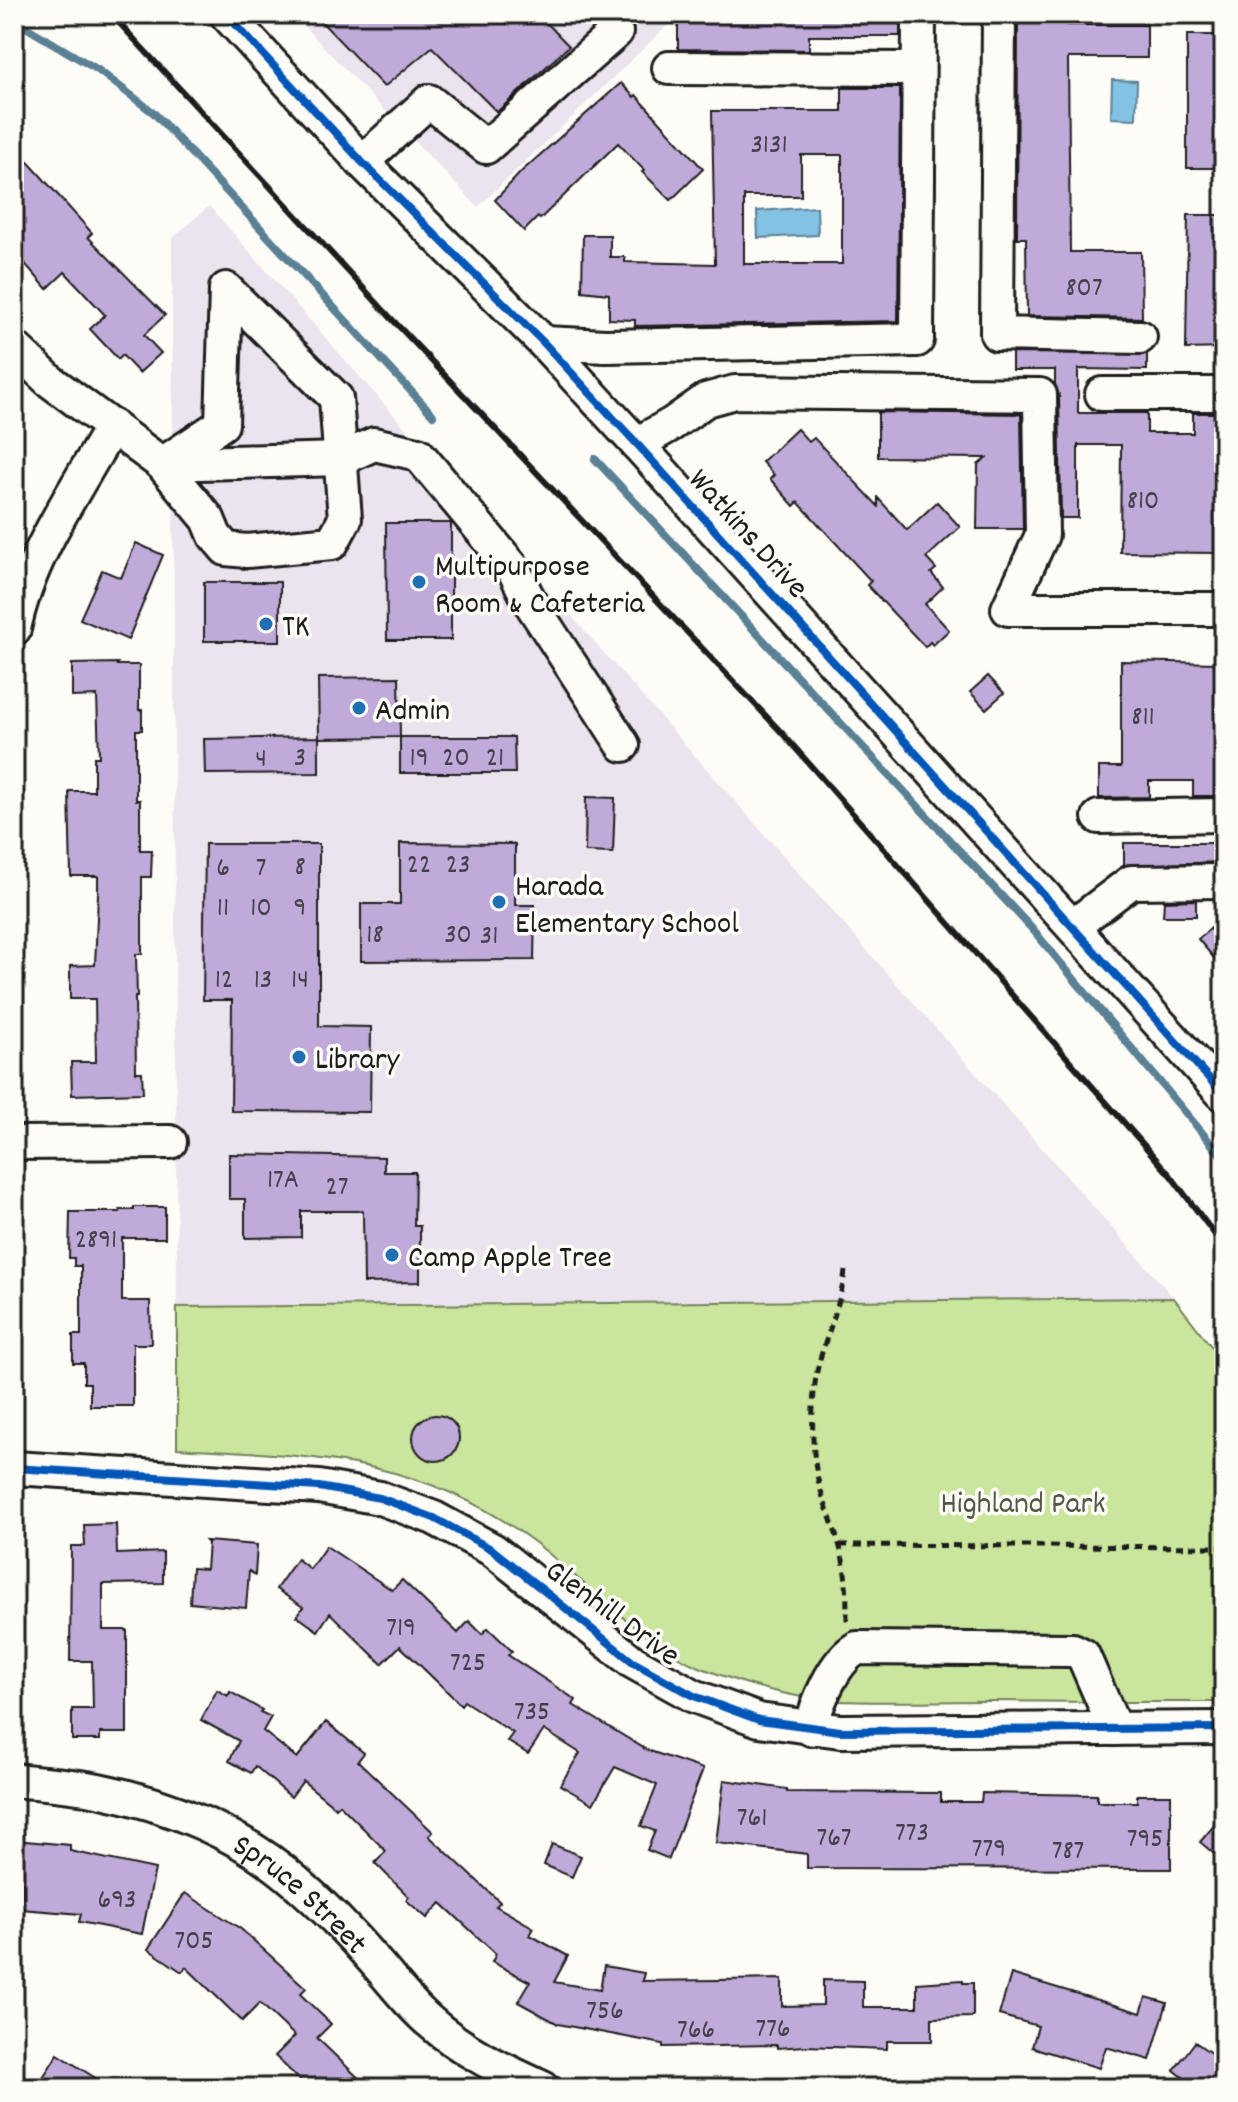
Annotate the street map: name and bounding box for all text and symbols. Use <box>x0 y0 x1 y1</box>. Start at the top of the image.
house number: 3131 <box>750 127 788 167</box>
house number: 807 <box>1065 270 1103 310</box>
street label: Watkins Drive <box>675 460 817 611</box>
house number: 810 <box>1127 483 1159 523</box>
place label: Multipurpose Room & Cafeteria <box>435 546 646 629</box>
marker: Multipurpose Room & Cafeteria <box>410 573 428 591</box>
place label: TK <box>282 606 310 652</box>
marker: TK <box>257 615 275 633</box>
place label: Admin <box>375 690 450 736</box>
marker: Admin <box>350 699 368 717</box>
house number: 811 <box>1131 699 1155 739</box>
house number: 3 <box>294 740 306 780</box>
house number: 19 <box>410 740 428 780</box>
house number: 20 <box>442 740 470 780</box>
house number: 21 <box>486 740 504 780</box>
house number: 4 <box>255 741 267 781</box>
house number: 22 <box>407 847 431 887</box>
house number: 23 <box>446 847 470 887</box>
house number: 8 <box>294 849 306 889</box>
house number: 6 <box>216 850 230 890</box>
house number: 7 <box>256 850 266 890</box>
place label: Harada Elementary School <box>515 866 739 949</box>
house number: 11 <box>217 890 229 930</box>
house number: 10 <box>250 890 272 930</box>
house number: 9 <box>294 890 306 930</box>
marker: Harada Elementary School <box>490 893 508 911</box>
house number: 18 <box>366 917 384 957</box>
house number: 30 <box>444 917 472 957</box>
house number: 31 <box>480 918 498 958</box>
house number: 12 <box>215 962 233 1002</box>
house number: 13 <box>254 962 272 1002</box>
house number: 14 <box>291 962 309 1002</box>
place label: Library <box>315 1039 401 1085</box>
marker: Library <box>290 1048 308 1066</box>
house number: 17A <box>267 1162 299 1202</box>
house number: 27 <box>326 1169 348 1209</box>
house number: 2891 <box>75 1222 117 1262</box>
place label: Camp Apple Tree <box>408 1237 612 1283</box>
marker: Camp Apple Tree <box>383 1246 401 1264</box>
park label: Highland Park <box>940 1483 1106 1529</box>
street label: Glenhill Drive <box>534 1550 688 1680</box>
house number: 719 <box>386 1610 416 1650</box>
house number: 725 <box>450 1645 486 1685</box>
house number: 735 <box>514 1694 550 1734</box>
house number: 761 <box>737 1800 767 1840</box>
house number: 773 <box>895 1815 929 1855</box>
house number: 767 <box>816 1820 852 1860</box>
house number: 795 <box>1127 1821 1163 1861</box>
street label: Spruce Street <box>223 1825 376 1967</box>
house number: 779 <box>972 1831 1006 1871</box>
house number: 787 <box>1052 1833 1084 1873</box>
house number: 693 <box>98 1882 136 1922</box>
house number: 705 <box>175 1923 213 1963</box>
house number: 756 <box>586 1993 624 2033</box>
house number: 776 <box>755 2011 791 2051</box>
house number: 766 <box>677 2012 715 2052</box>

